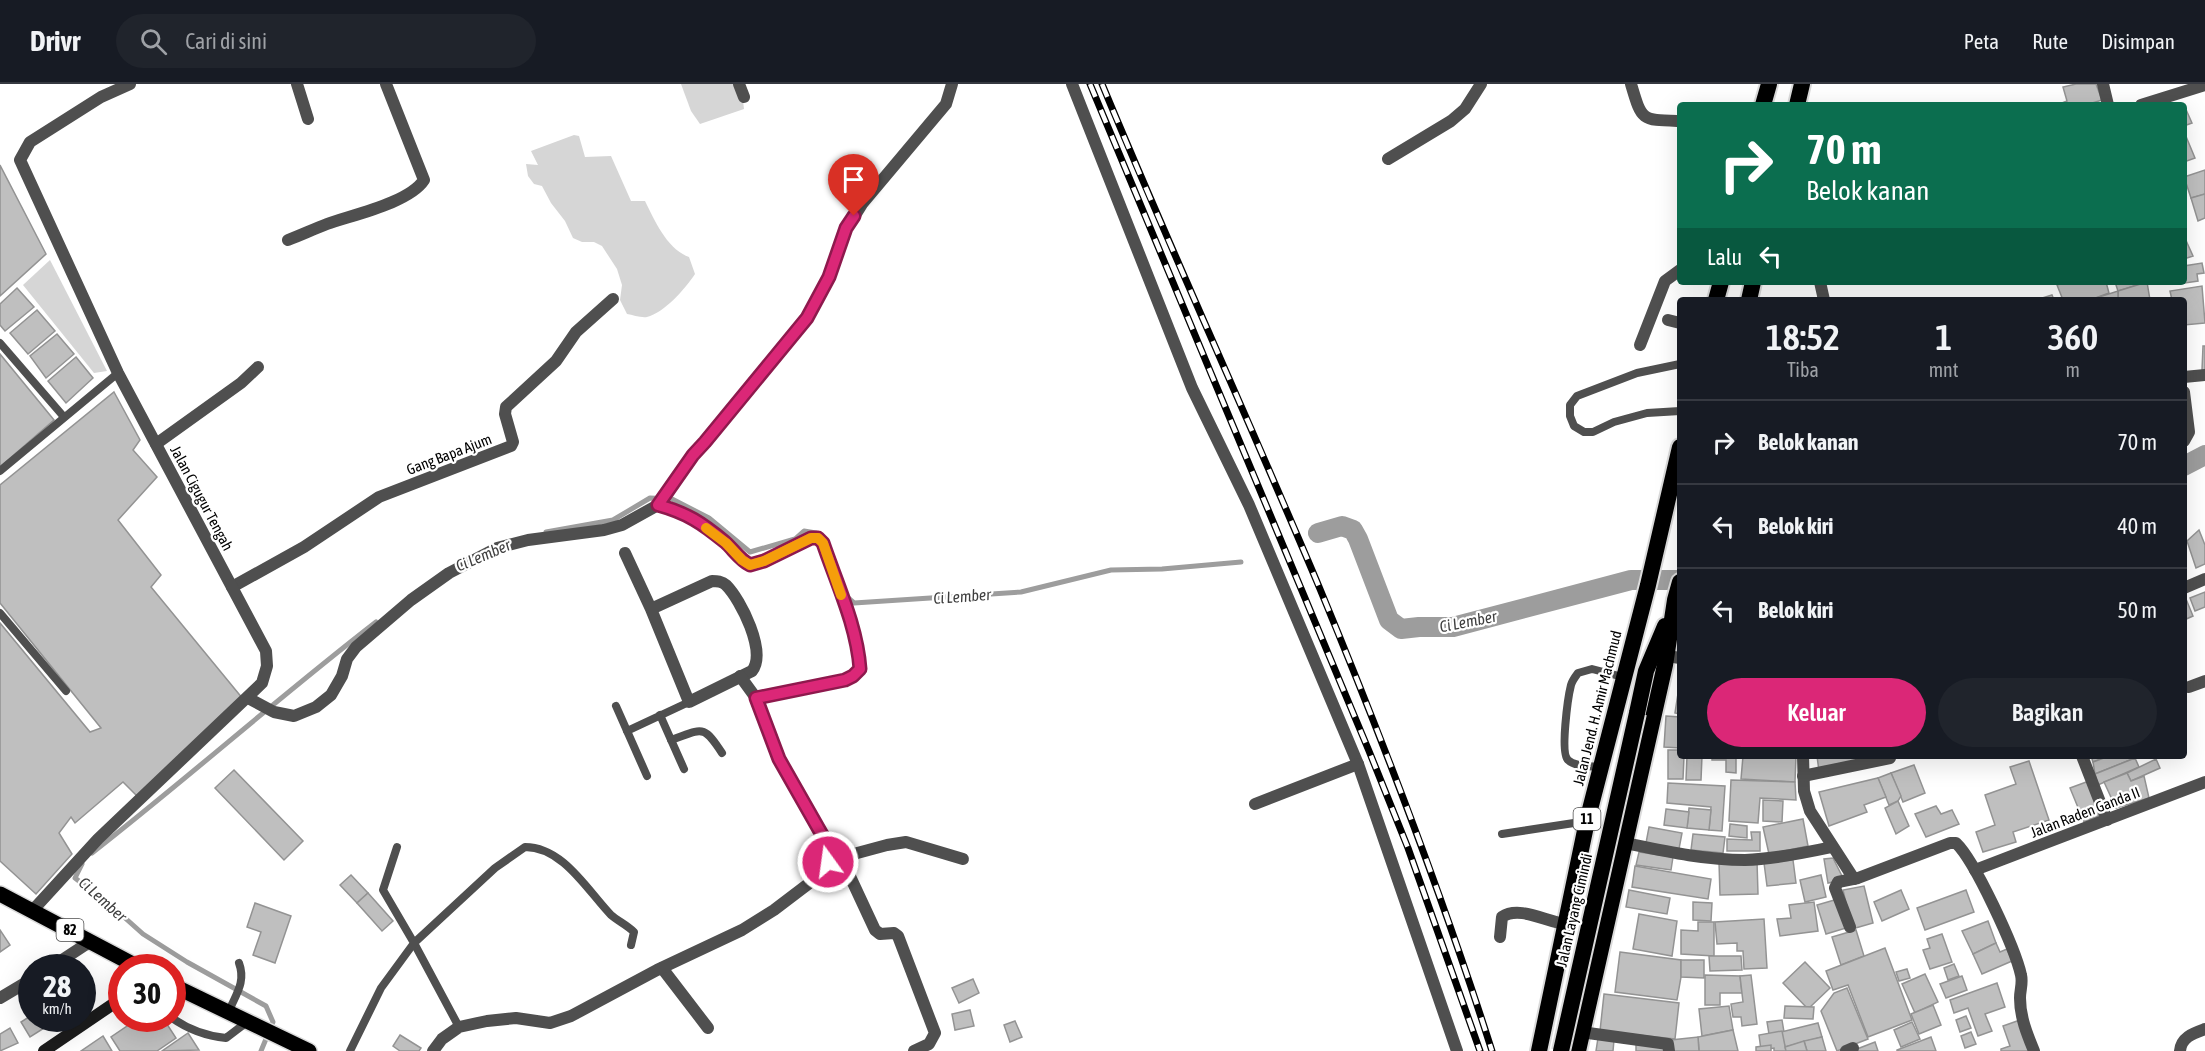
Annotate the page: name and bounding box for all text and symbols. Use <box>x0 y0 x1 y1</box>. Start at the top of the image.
search box <box>116 14 536 68</box>
text: Drivr <box>30 25 80 57</box>
icon: search <box>137 25 170 58</box>
text: Cari di sini <box>185 28 267 54</box>
text: Peta <box>1964 29 1999 53</box>
text: Rute <box>2032 29 2068 53</box>
text: Disimpan <box>2101 29 2175 53</box>
text: 70 m <box>1806 125 1881 173</box>
icon: right <box>1707 126 1785 204</box>
pin <box>828 154 879 216</box>
icon: arrive <box>837 163 870 196</box>
text: Belok kanan <box>1806 175 1929 206</box>
icon: left <box>1754 240 1787 273</box>
text: Lalu <box>1707 244 1742 270</box>
text: 18:52 <box>1766 316 1840 358</box>
text: 1 <box>1935 316 1952 358</box>
text: 360 <box>2047 316 2098 358</box>
text: Tiba <box>1787 358 1819 381</box>
text: mnt <box>1929 358 1959 381</box>
text: m <box>2066 358 2080 381</box>
icon: right <box>1707 426 1740 459</box>
text: Belok kanan <box>1758 429 1859 455</box>
text: 70 m <box>2117 429 2157 455</box>
street label: Gang Bapa Ajum <box>404 430 494 478</box>
street label: Jalan Cigugur Tengah <box>167 443 237 553</box>
icon: left <box>1707 510 1740 543</box>
text: Belok kiri <box>1758 513 1833 539</box>
text: 40 m <box>2117 513 2157 539</box>
water label: Ci Lember <box>453 535 514 575</box>
water label: Ci Lember <box>933 585 993 607</box>
icon: left <box>1707 594 1740 627</box>
text: Belok kiri <box>1758 597 1833 623</box>
text: 50 m <box>2117 597 2157 623</box>
water label: Ci Lember <box>1438 606 1499 635</box>
street label: Jalan Jend. H. Amir Machmud <box>1569 629 1625 787</box>
button: Keluar <box>1707 678 1926 747</box>
button: Bagikan <box>1938 678 2157 747</box>
street label: Jalan Raden Ganda II <box>2028 783 2142 841</box>
road number: 11 <box>1574 808 1600 830</box>
position arrow <box>796 830 860 894</box>
street label: Jalan Layang Cimindi <box>1553 852 1595 968</box>
water label: Ci Lember <box>76 873 131 926</box>
road number: 82 <box>56 919 84 941</box>
speed limit sign: 30 <box>108 954 186 1032</box>
text: 28 <box>43 969 71 1003</box>
text: km/h <box>42 1000 72 1017</box>

